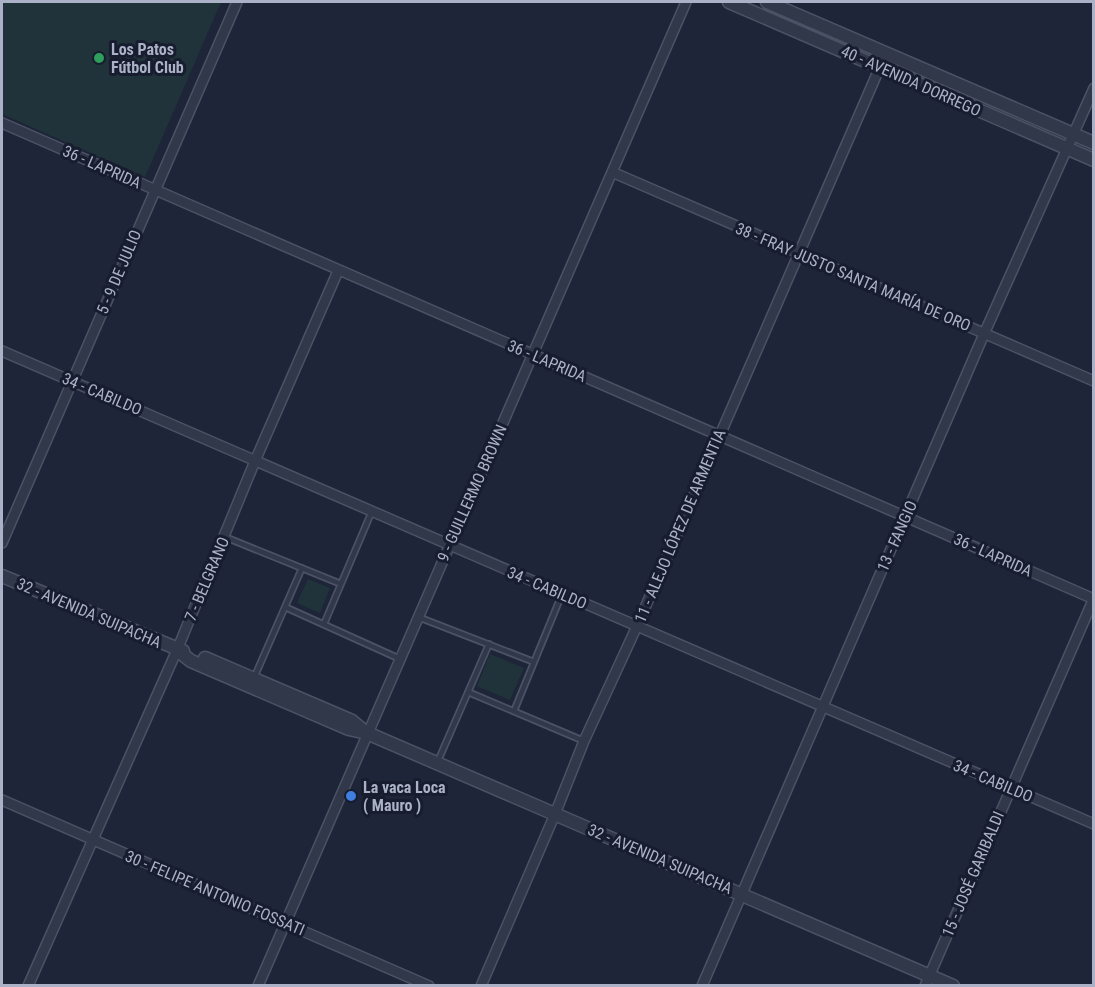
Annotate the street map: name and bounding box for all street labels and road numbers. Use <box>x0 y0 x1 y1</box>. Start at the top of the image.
street label: 40 - AVENIDA DORREGO <box>838 42 984 120</box>
street label: 36 - LAPRIDA <box>60 141 144 193</box>
street label: 38 - FRAY JUSTO SANTA MARÍA DE ORO <box>733 219 973 335</box>
street label: 5 - 9 DE JULIO <box>93 227 145 317</box>
street label: 36 - LAPRIDA <box>505 336 589 386</box>
street label: 34 - CABILDO <box>59 369 145 419</box>
street label: 9 - GUILLERMO BROWN <box>433 422 511 564</box>
street label: 11 - ALEJO LÓPEZ DE ARMENTIA <box>630 426 729 626</box>
street label: 13 - FANGIO <box>873 498 921 574</box>
street label: 36 - LAPRIDA <box>951 529 1035 581</box>
street label: 7 - BELGRANO <box>181 534 233 624</box>
street label: 34 - CABILDO <box>504 563 590 613</box>
street label: 32 - AVENIDA SUIPACHA <box>14 574 164 652</box>
street label: 34 - CABILDO <box>950 756 1036 806</box>
street label: 15 - JOSÉ GARIBALDI <box>938 808 1008 940</box>
street label: 32 - AVENIDA SUIPACHA <box>585 820 735 898</box>
street label: 30 - FELIPE ANTONIO FOSSATI <box>122 847 308 939</box>

